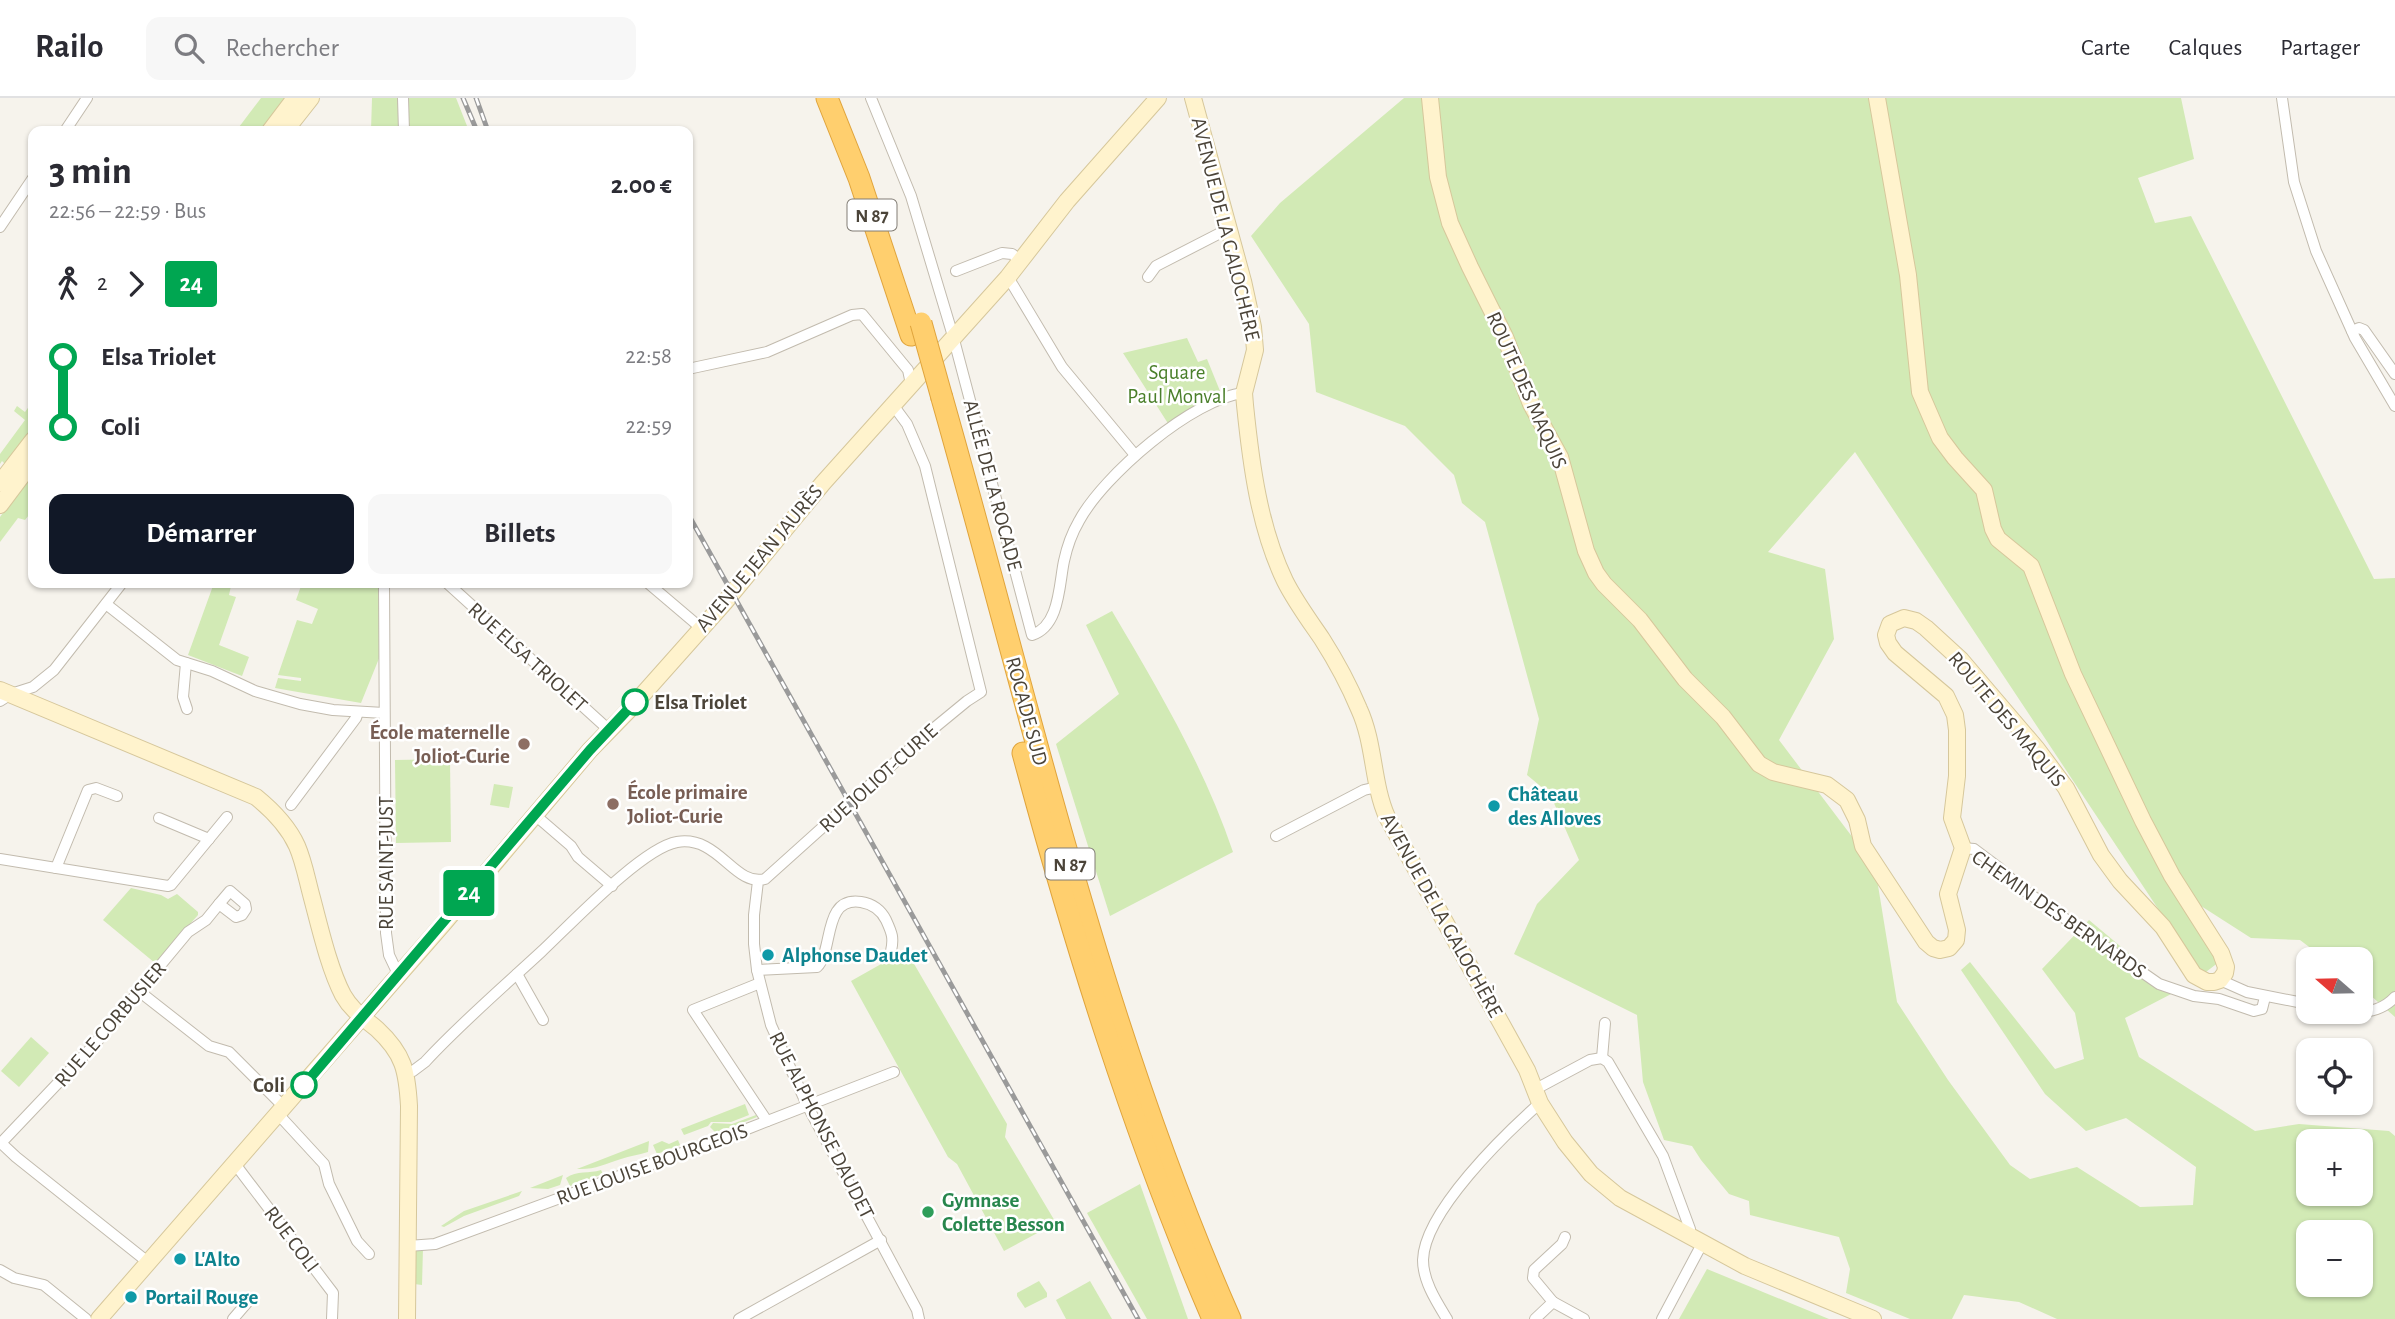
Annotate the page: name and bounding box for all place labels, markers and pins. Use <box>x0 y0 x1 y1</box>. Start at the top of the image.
marker: Elsa Triolet <box>622 689 648 715</box>
place label: Elsa Triolet <box>654 692 747 713</box>
place label: École maternelle Joliot-Curie <box>370 719 510 767</box>
marker: École maternelle Joliot-Curie <box>516 736 532 752</box>
place label: École primaire Joliot-Curie <box>627 779 748 827</box>
place label: Château des Alloves <box>1508 784 1601 829</box>
marker: École primaire Joliot-Curie <box>605 796 621 812</box>
marker: Château des Alloves <box>1486 798 1502 814</box>
place label: Alphonse Daudet <box>782 945 928 966</box>
marker: Alphonse Daudet <box>760 947 776 963</box>
marker: Coli <box>291 1072 317 1098</box>
place label: Coli <box>253 1075 285 1096</box>
place label: Gymnase Colette Besson <box>942 1190 1065 1235</box>
marker: Gymnase Colette Besson <box>920 1204 936 1220</box>
place label: L'Alto <box>194 1249 240 1270</box>
marker: L'Alto <box>172 1251 188 1267</box>
place label: Portail Rouge <box>145 1287 258 1308</box>
marker: Portail Rouge <box>123 1289 139 1305</box>

